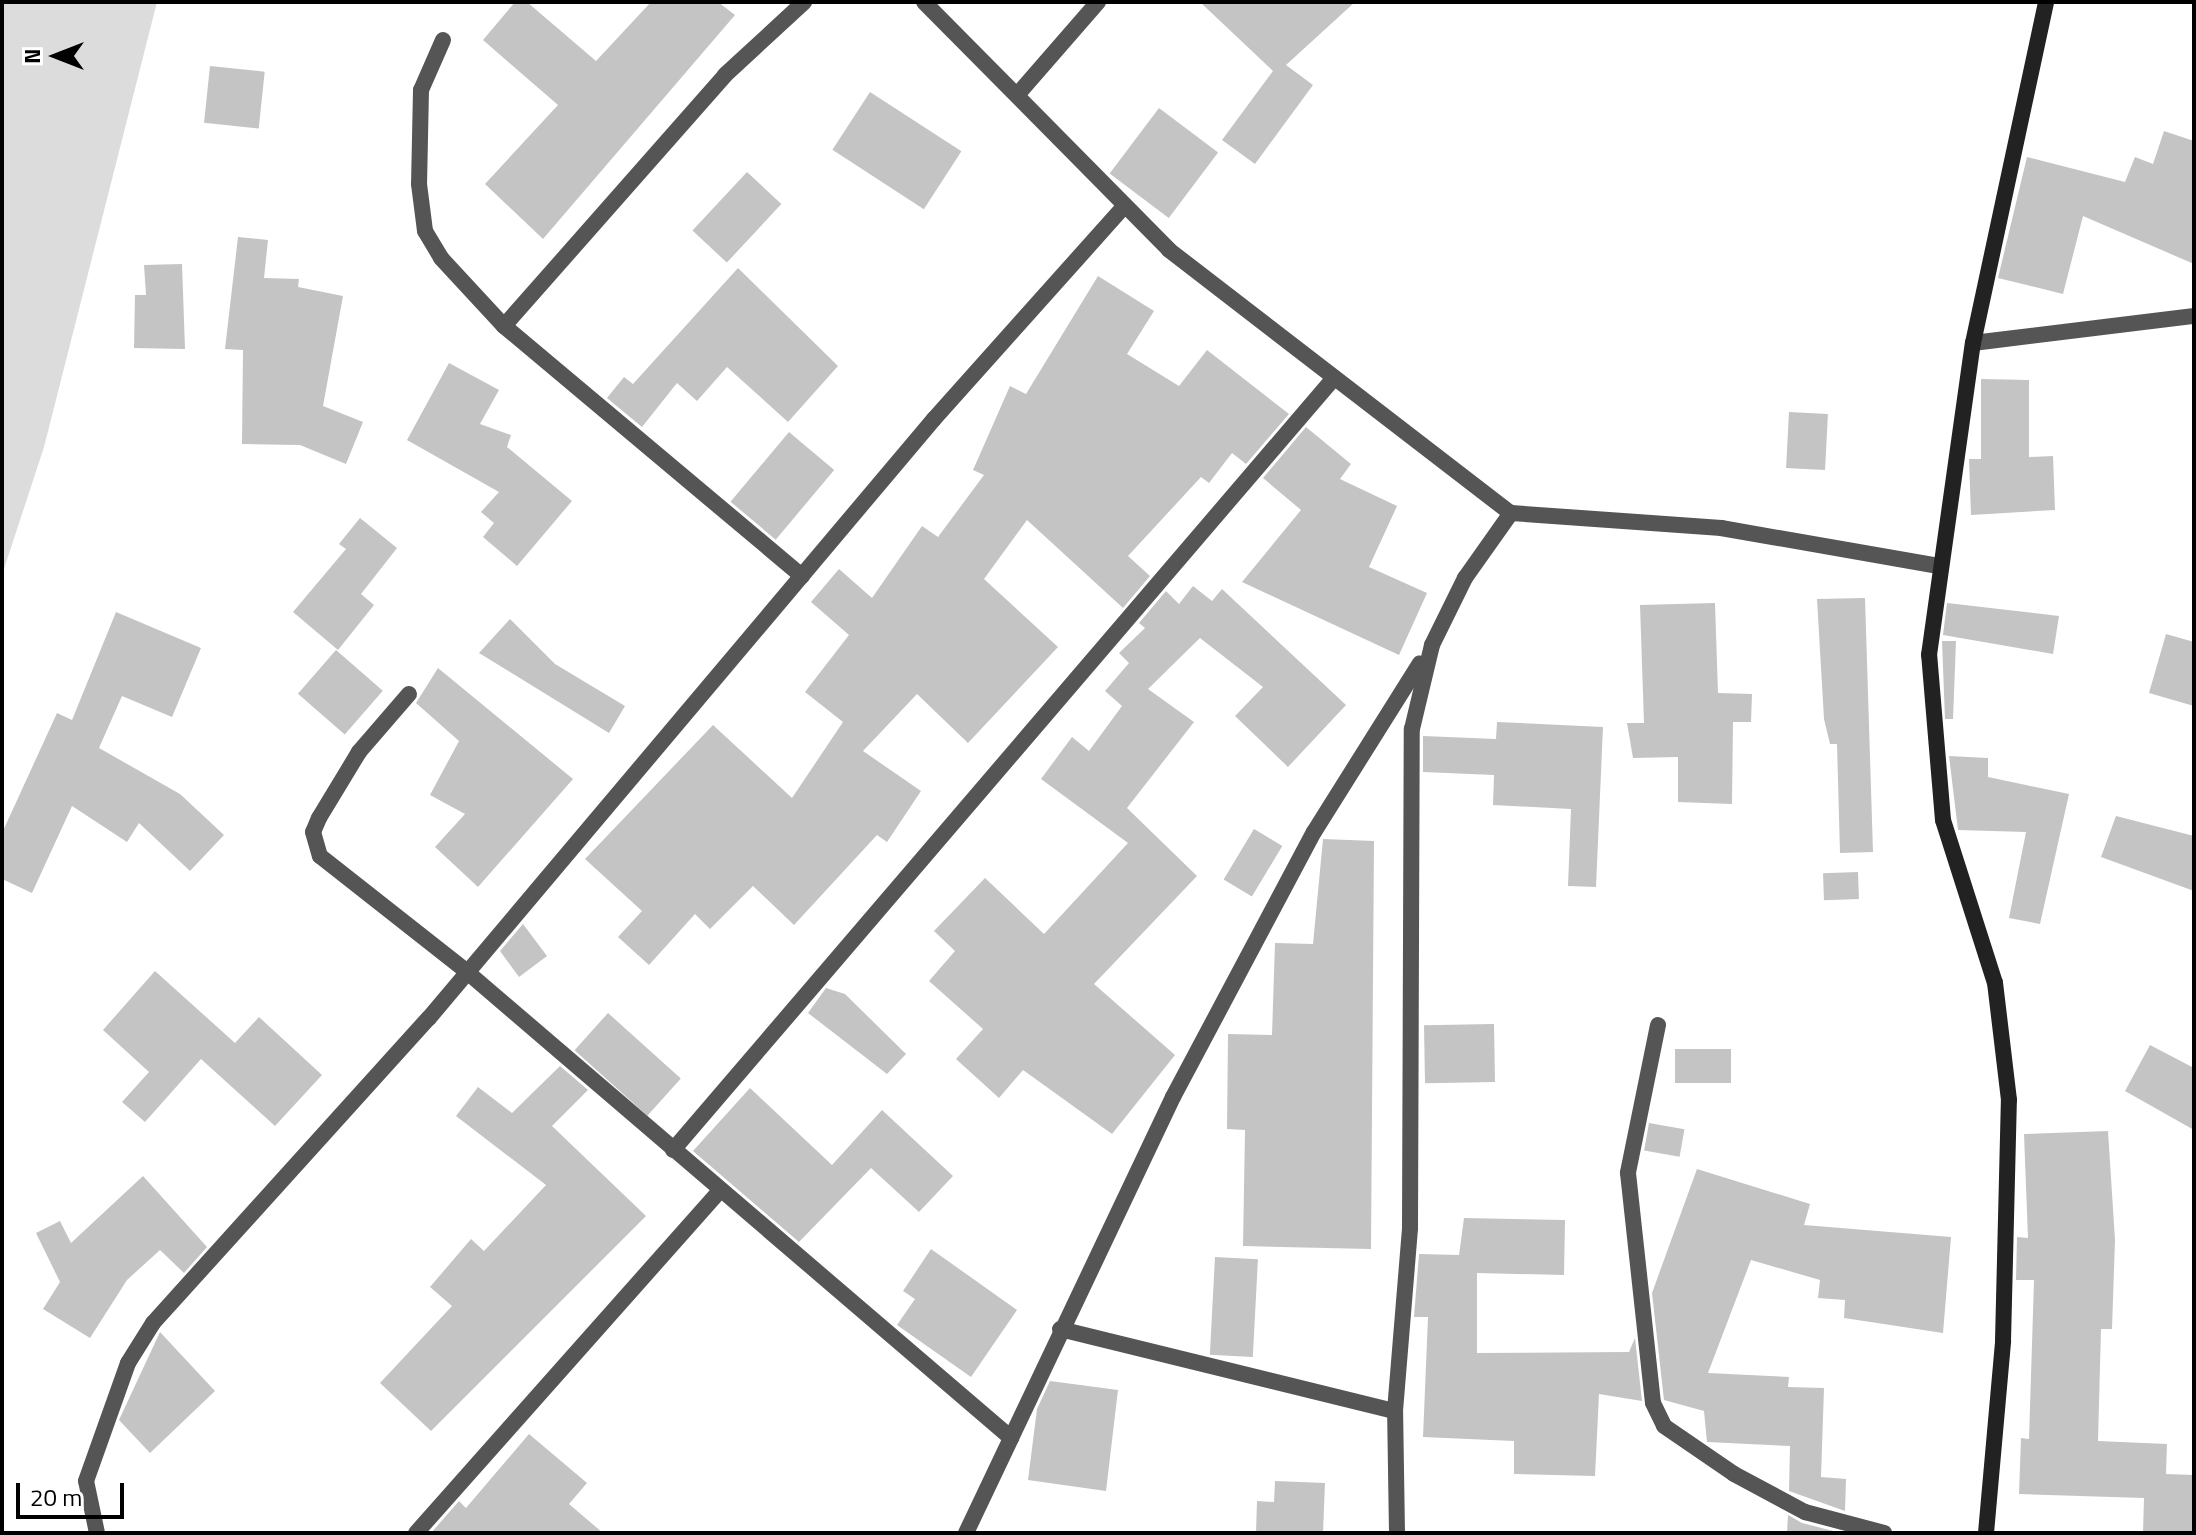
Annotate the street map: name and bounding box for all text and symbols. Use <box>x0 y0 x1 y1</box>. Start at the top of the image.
north arrow <box>16 16 96 96</box>
text: N <box>15 48 49 64</box>
scale bar <box>20 1467 128 1517</box>
text: 20 m <box>30 1479 82 1515</box>

